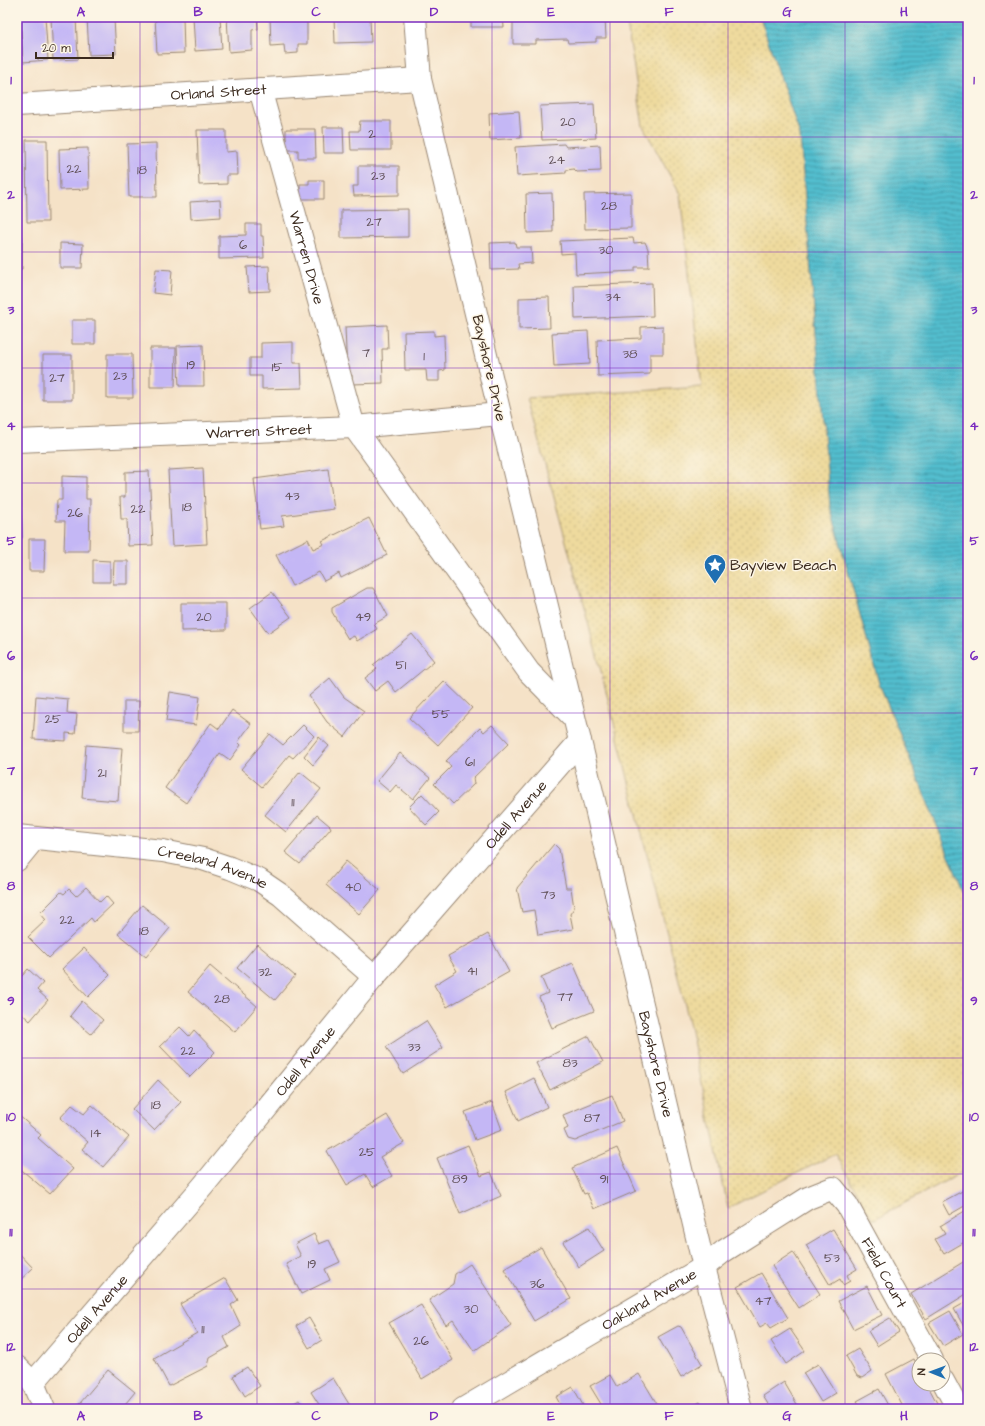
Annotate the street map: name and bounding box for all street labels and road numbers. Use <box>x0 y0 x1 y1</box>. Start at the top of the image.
street label: Orland Street <box>170 78 267 106</box>
street label: Warren Drive <box>284 208 330 307</box>
street label: Bayshore Drive <box>466 313 511 423</box>
street label: Warren Street <box>205 418 312 444</box>
street label: Odell Avenue <box>480 776 552 854</box>
street label: Creeland Avenue <box>157 840 272 894</box>
street label: Bayshore Drive <box>634 1009 679 1119</box>
street label: Odell Avenue <box>270 1021 340 1101</box>
street label: Field Court <box>856 1234 912 1312</box>
street label: Oakland Avenue <box>598 1263 700 1336</box>
street label: Odell Avenue <box>61 1270 133 1348</box>

